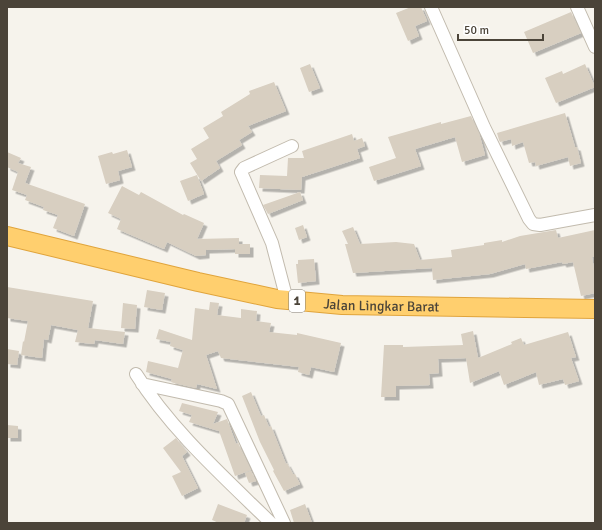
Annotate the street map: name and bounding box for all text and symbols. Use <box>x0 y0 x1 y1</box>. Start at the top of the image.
scale bar <box>458 16 543 42</box>
text: 50 m <box>464 23 489 38</box>
road number: 1 <box>289 290 305 312</box>
street label: Jalan Lingkar Barat <box>323 295 440 315</box>

